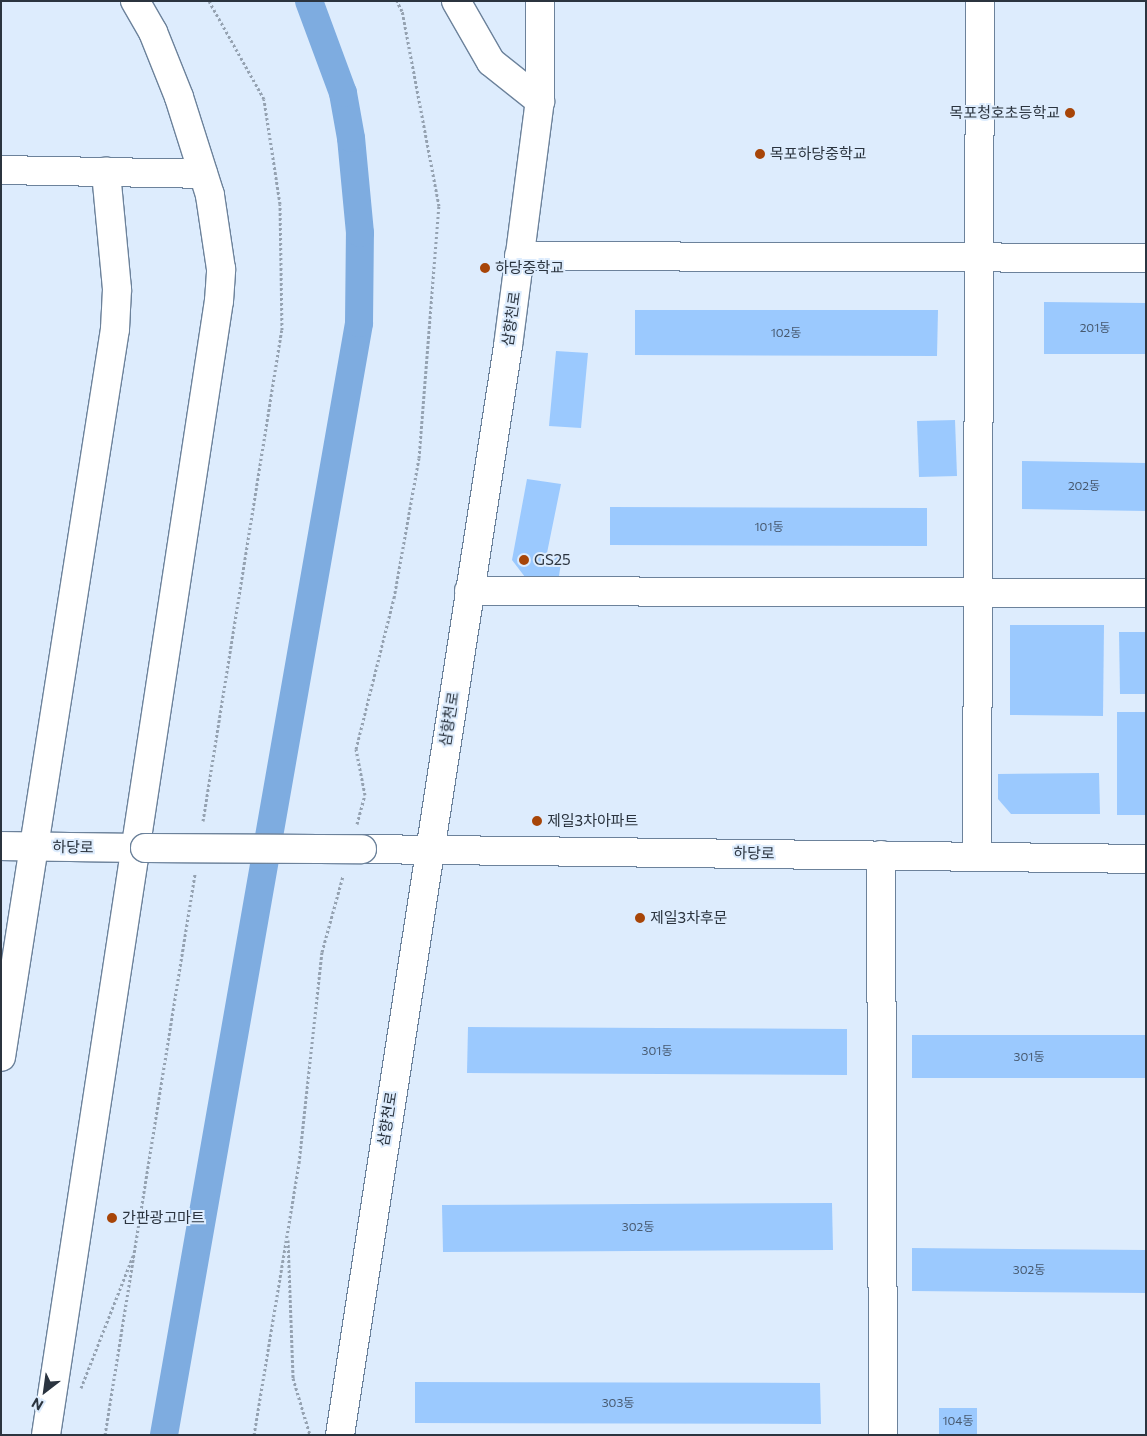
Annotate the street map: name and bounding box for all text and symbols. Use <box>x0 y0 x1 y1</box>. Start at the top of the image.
place label: 목포청호초등학교 <box>950 104 1060 122</box>
marker: 목포청호초등학교 <box>1064 107 1076 119</box>
place label: 목포하당중학교 <box>770 145 867 163</box>
marker: 목포하당중학교 <box>754 148 766 160</box>
place label: 하당중학교 <box>495 259 564 277</box>
marker: 하당중학교 <box>479 262 491 274</box>
street label: 삼향천로 <box>498 290 524 348</box>
house number: 201동 <box>1080 321 1110 335</box>
house number: 102동 <box>771 326 801 340</box>
house number: 202동 <box>1068 479 1100 493</box>
house number: 101동 <box>754 520 784 534</box>
place label: GS25 <box>534 551 571 569</box>
marker: GS25 <box>518 554 530 566</box>
street label: 삼향천로 <box>436 690 462 748</box>
place label: 제일3차아파트 <box>547 812 638 830</box>
marker: 제일3차아파트 <box>531 815 543 827</box>
street label: 하당로 <box>52 838 94 856</box>
street label: 하당로 <box>733 844 775 862</box>
place label: 제일3차후문 <box>650 909 728 927</box>
marker: 제일3차후문 <box>634 912 646 924</box>
house number: 301동 <box>642 1044 672 1058</box>
house number: 301동 <box>1014 1050 1044 1064</box>
street label: 삼향천로 <box>374 1090 400 1148</box>
place label: 간판광고마트 <box>122 1209 205 1227</box>
marker: 간판광고마트 <box>106 1212 118 1224</box>
house number: 302동 <box>622 1220 654 1234</box>
house number: 302동 <box>1013 1263 1045 1277</box>
north arrow <box>20 1366 70 1416</box>
text: N <box>28 1394 46 1414</box>
house number: 303동 <box>602 1396 634 1410</box>
house number: 104동 <box>942 1414 974 1428</box>

